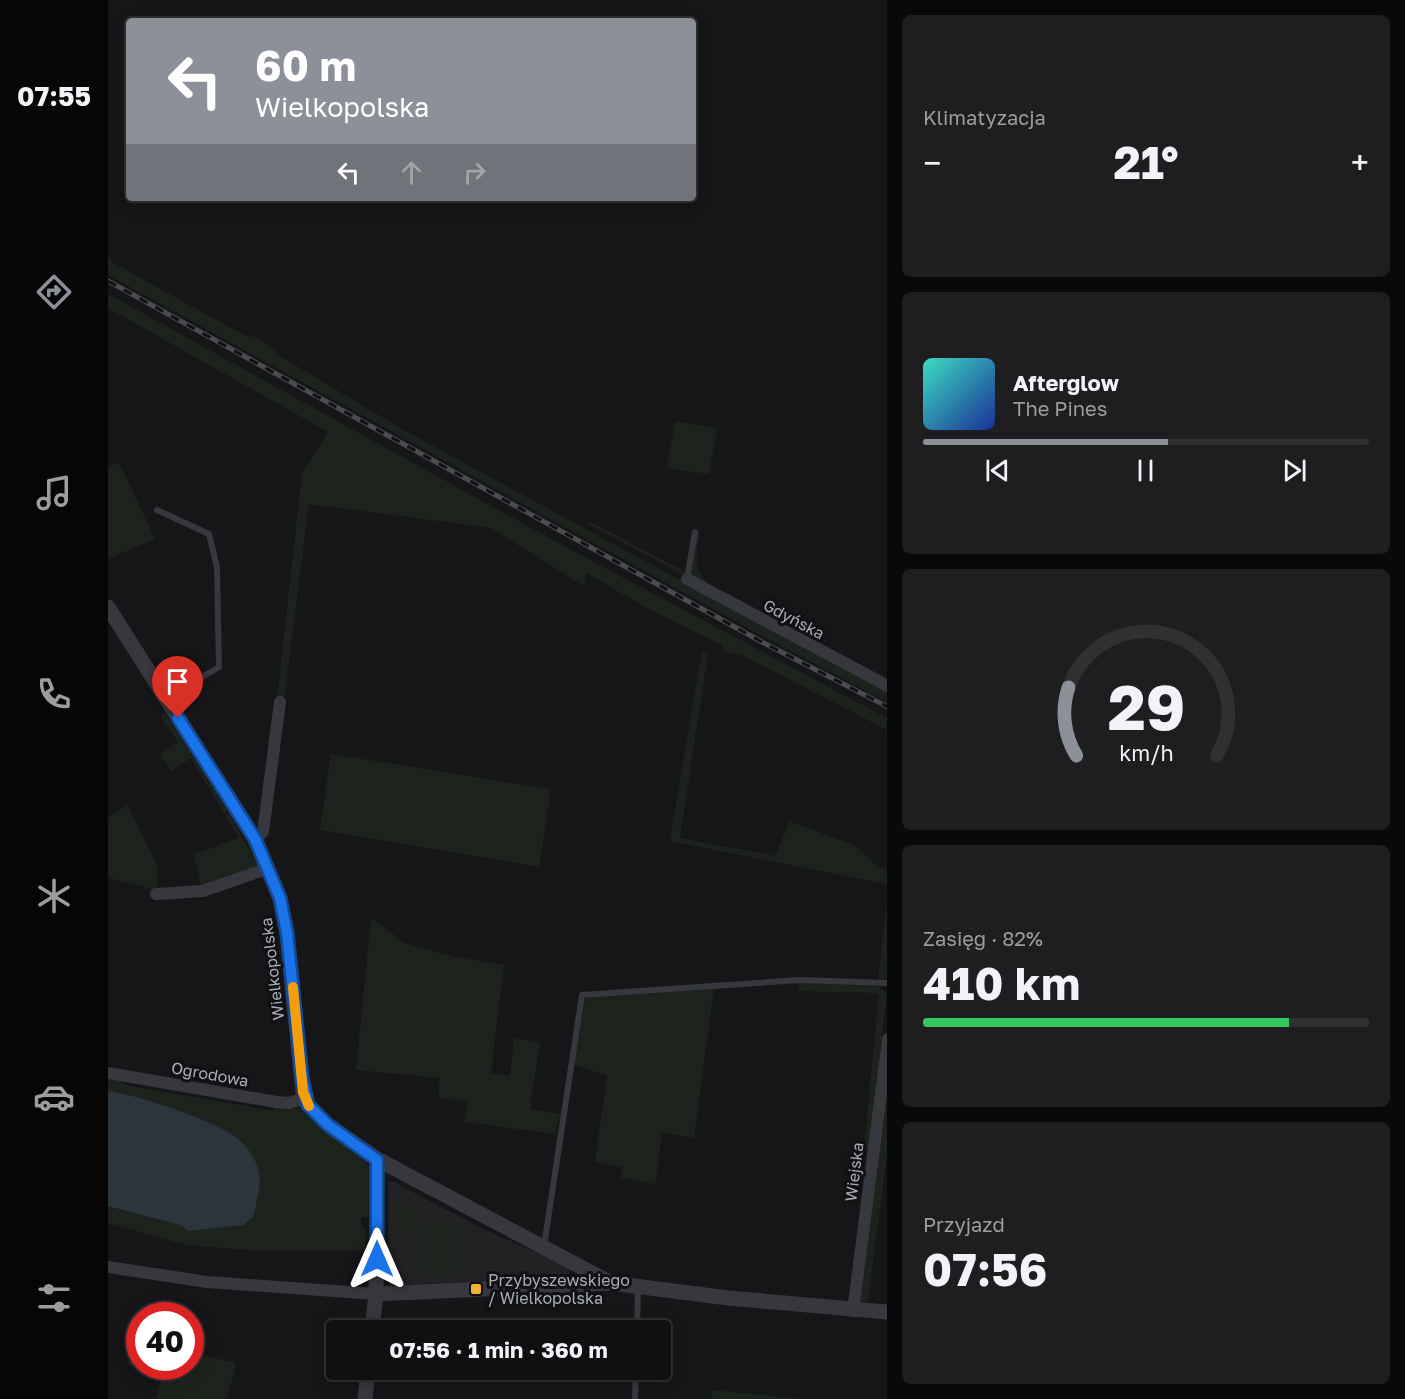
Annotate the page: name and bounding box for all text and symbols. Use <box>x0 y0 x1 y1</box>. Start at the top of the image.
text: 60 m <box>255 40 356 90</box>
icon: left <box>156 42 234 120</box>
text: 07:55 <box>17 80 91 112</box>
text: Wielkopolska <box>255 91 429 123</box>
text: Klimatyzacja <box>923 105 1046 129</box>
text: 21° <box>1113 135 1179 189</box>
text: − <box>923 143 941 182</box>
text: + <box>1351 143 1369 182</box>
icon: left <box>332 156 365 189</box>
icon: ahead <box>395 156 428 189</box>
icon: right <box>458 156 491 189</box>
icon: directions <box>33 271 75 313</box>
text: Afterglow <box>1013 369 1119 396</box>
text: The Pines <box>1013 396 1107 420</box>
icon: previous <box>981 454 1014 487</box>
icon: pause <box>1129 454 1162 487</box>
icon: next <box>1278 454 1311 487</box>
icon: music <box>33 472 75 514</box>
street label: Gdyńska <box>760 595 828 643</box>
pin <box>152 656 203 718</box>
icon: arrive <box>161 665 194 698</box>
text: 29 <box>1107 670 1185 745</box>
icon: phone <box>33 673 75 715</box>
text: km/h <box>1119 741 1173 767</box>
icon: climate <box>33 875 75 917</box>
street label: Wielkopolska <box>256 916 288 1022</box>
text: Zasięg · 82% <box>923 926 1043 950</box>
text: 410 km <box>923 956 1080 1010</box>
street label: Ogrodowa <box>170 1057 250 1091</box>
icon: car <box>33 1076 75 1118</box>
street label: Wiejska <box>840 1141 868 1203</box>
text: Przyjazd <box>923 1212 1005 1236</box>
position arrow <box>345 1227 409 1291</box>
text: 07:56 <box>923 1242 1047 1296</box>
place label: Przybyszewskiego / Wielkopolska <box>488 1270 630 1308</box>
icon: filters <box>33 1277 75 1319</box>
marker: Przybyszewskiego / Wielkopolska <box>469 1282 483 1296</box>
speed limit sign: 40 <box>126 1302 204 1380</box>
text: 07:56 · 1 min · 360 m <box>389 1336 608 1363</box>

